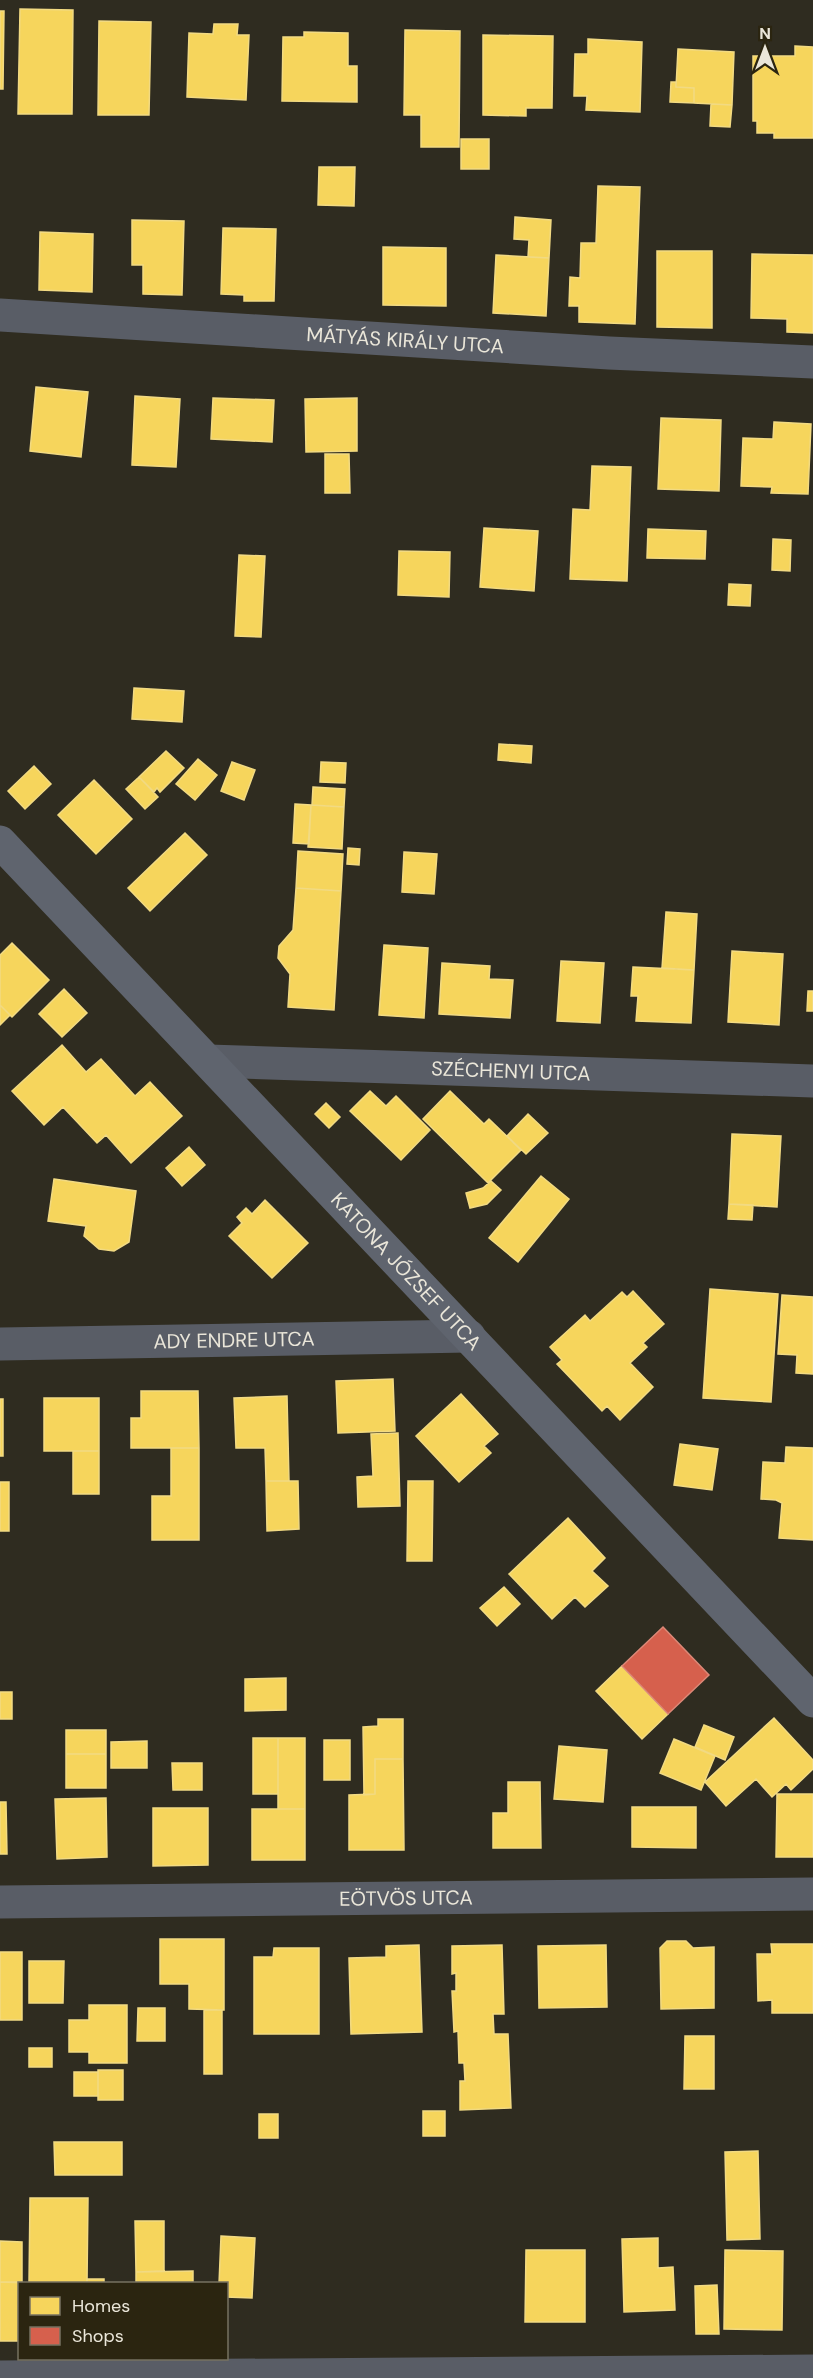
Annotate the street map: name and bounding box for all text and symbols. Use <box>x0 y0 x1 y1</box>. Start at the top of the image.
north arrow <box>735 18 795 78</box>
text: N <box>759 23 771 44</box>
street label: MÁTYÁS KIRÁLY UTCA <box>306 321 505 359</box>
street label: SZÉCHENYI UTCA <box>431 1055 591 1087</box>
street label: KATONA JÓZSEF UTCA <box>325 1187 487 1356</box>
street label: ADY ENDRE UTCA <box>153 1326 315 1354</box>
street label: EÖTVÖS UTCA <box>339 1884 473 1912</box>
legend <box>18 2282 228 2360</box>
text: Homes <box>72 2294 130 2318</box>
text: Shops <box>72 2324 124 2348</box>

